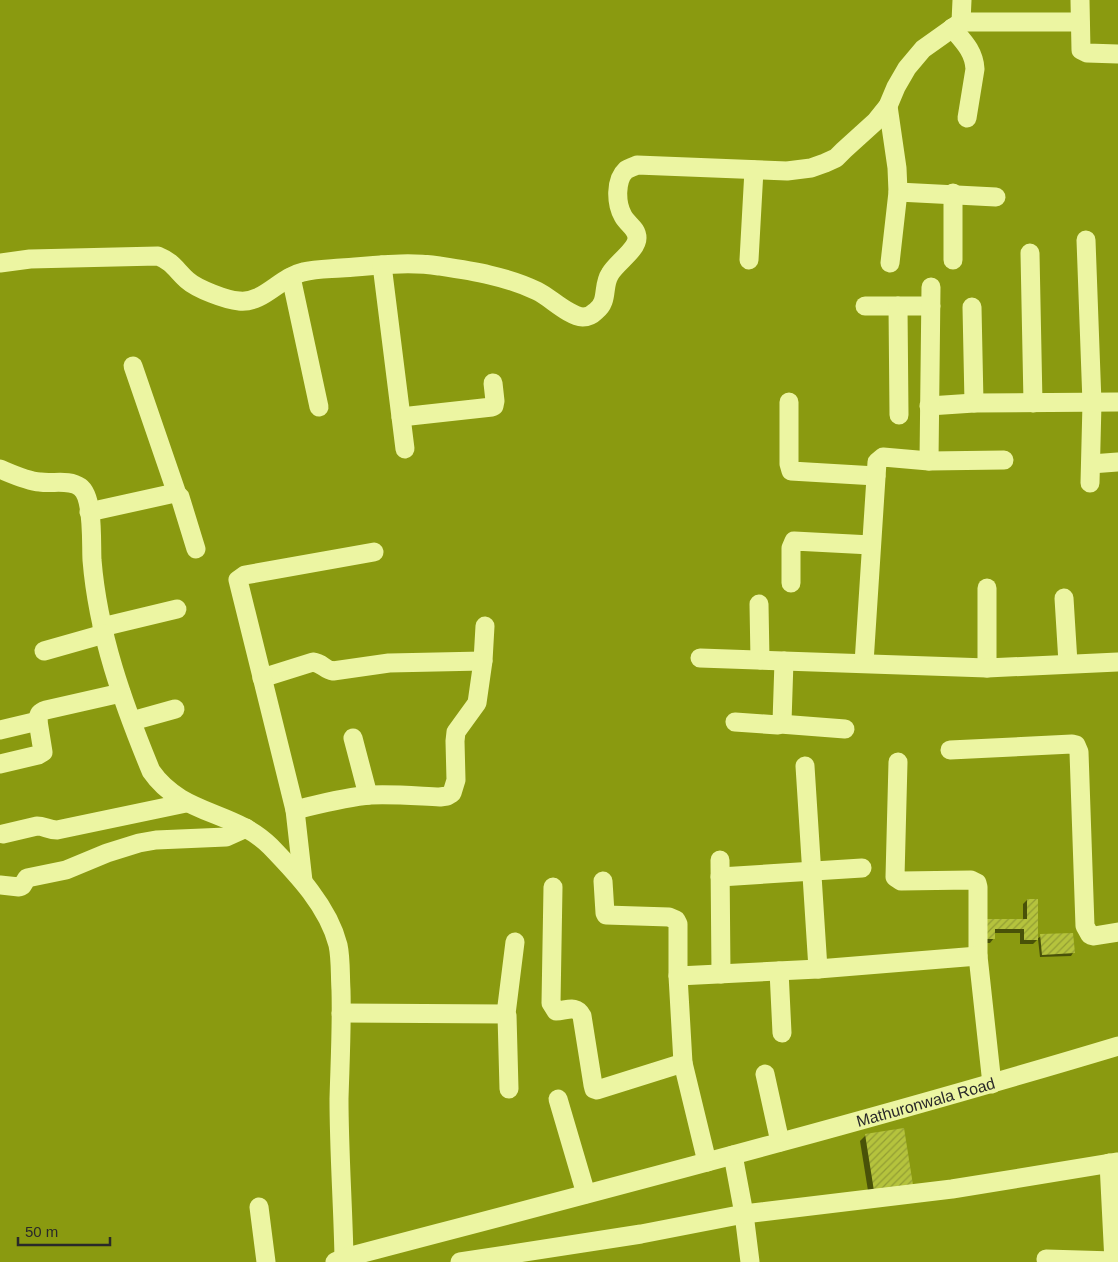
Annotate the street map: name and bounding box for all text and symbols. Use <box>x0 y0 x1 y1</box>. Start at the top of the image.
street label: Mathuronwala Road <box>854 1075 997 1130</box>
scale bar <box>18 1214 110 1246</box>
text: 50 m <box>25 1223 58 1240</box>

